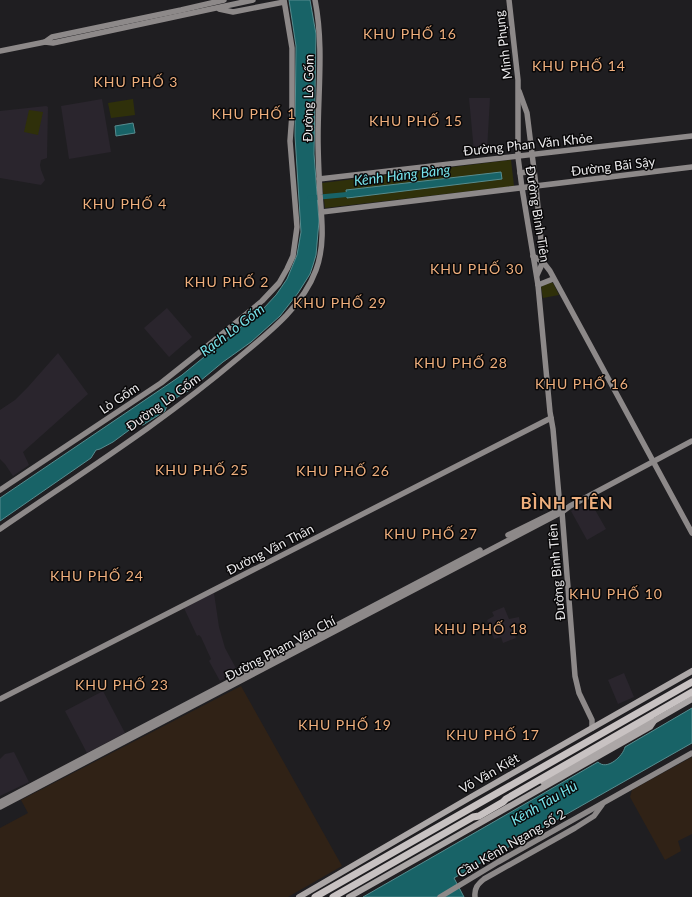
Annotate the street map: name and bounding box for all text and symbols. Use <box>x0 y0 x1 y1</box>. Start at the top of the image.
street label: Minh Phụng <box>491 9 515 80</box>
district label: KHU PHỐ 16 <box>363 25 457 42</box>
street label: Đường Lò Gốm <box>299 54 317 142</box>
district label: KHU PHỐ 14 <box>532 57 626 74</box>
district label: KHU PHỐ 3 <box>94 73 178 90</box>
district label: KHU PHỐ 1 <box>212 105 296 122</box>
district label: KHU PHỐ 15 <box>369 112 463 129</box>
street label: Đường Phan Văn Khỏe <box>462 129 594 159</box>
street label: Đường Bãi Sậy <box>570 153 656 179</box>
water label: Kênh Hàng Bàng <box>353 160 451 189</box>
street label: Đường Bình Tiên <box>523 165 553 263</box>
district label: KHU PHỐ 4 <box>83 195 167 212</box>
district label: KHU PHỐ 30 <box>430 260 524 277</box>
district label: KHU PHỐ 2 <box>185 273 269 290</box>
district label: KHU PHỐ 29 <box>293 294 387 311</box>
water label: Rạch Lò Gốm <box>196 300 267 359</box>
district label: KHU PHỐ 28 <box>414 354 508 371</box>
street label: Đường Lò Gốm <box>123 370 203 434</box>
district label: KHU PHỐ 16 <box>535 375 629 392</box>
street label: Lò Gốm <box>96 379 142 417</box>
district label: KHU PHỐ 25 <box>155 461 249 478</box>
district label: KHU PHỐ 26 <box>296 462 390 479</box>
district label: BÌNH TIÊN <box>520 492 614 513</box>
street label: Đường Văn Thân <box>224 520 316 578</box>
street label: Đường Bình Tiên <box>544 523 568 621</box>
district label: KHU PHỐ 27 <box>384 525 478 542</box>
district label: KHU PHỐ 24 <box>50 567 144 584</box>
district label: KHU PHỐ 10 <box>569 585 663 602</box>
street label: Đường Phạm Văn Chí <box>222 612 339 684</box>
district label: KHU PHỐ 18 <box>434 620 528 637</box>
district label: KHU PHỐ 23 <box>75 676 169 693</box>
district label: KHU PHỐ 19 <box>298 716 392 733</box>
district label: KHU PHỐ 17 <box>446 726 540 743</box>
street label: Võ Văn Kiệt <box>456 749 522 796</box>
water label: Kênh Tàu Hủ <box>508 777 580 828</box>
street label: Cầu Kênh Ngang số 2 <box>454 805 568 881</box>

